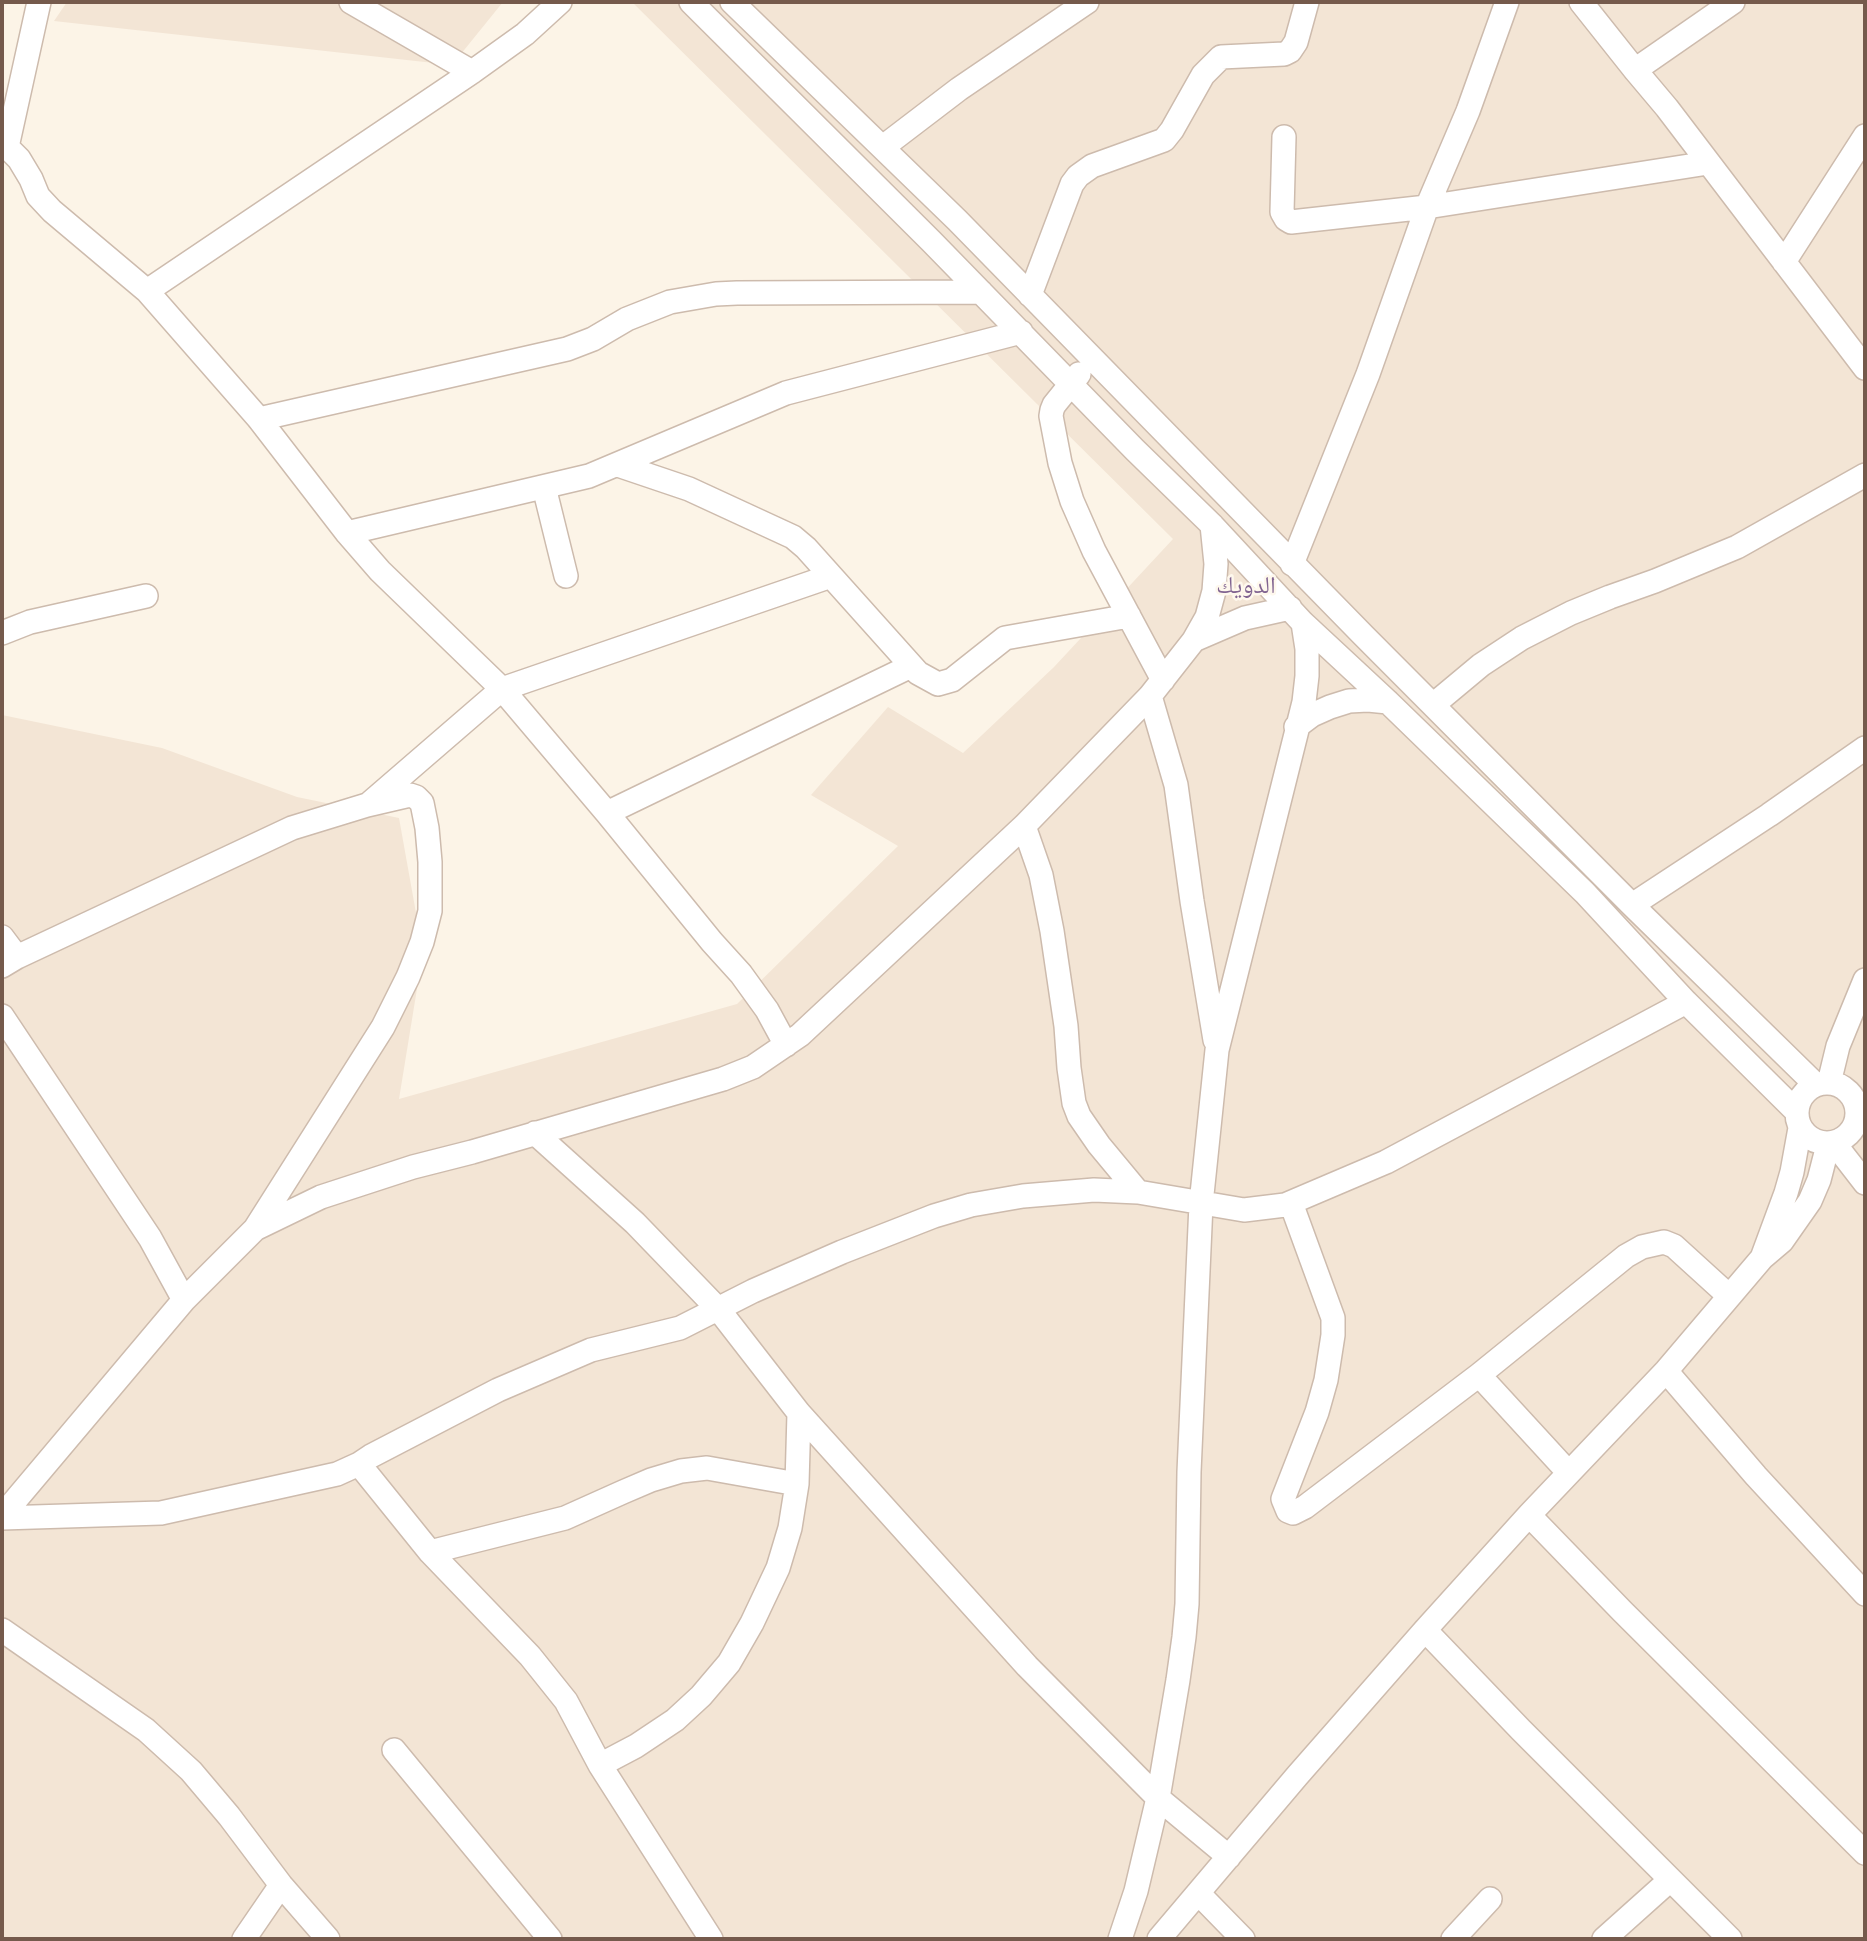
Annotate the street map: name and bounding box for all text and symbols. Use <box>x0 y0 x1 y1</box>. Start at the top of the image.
district label: الدويك <box>1216 572 1276 600</box>

